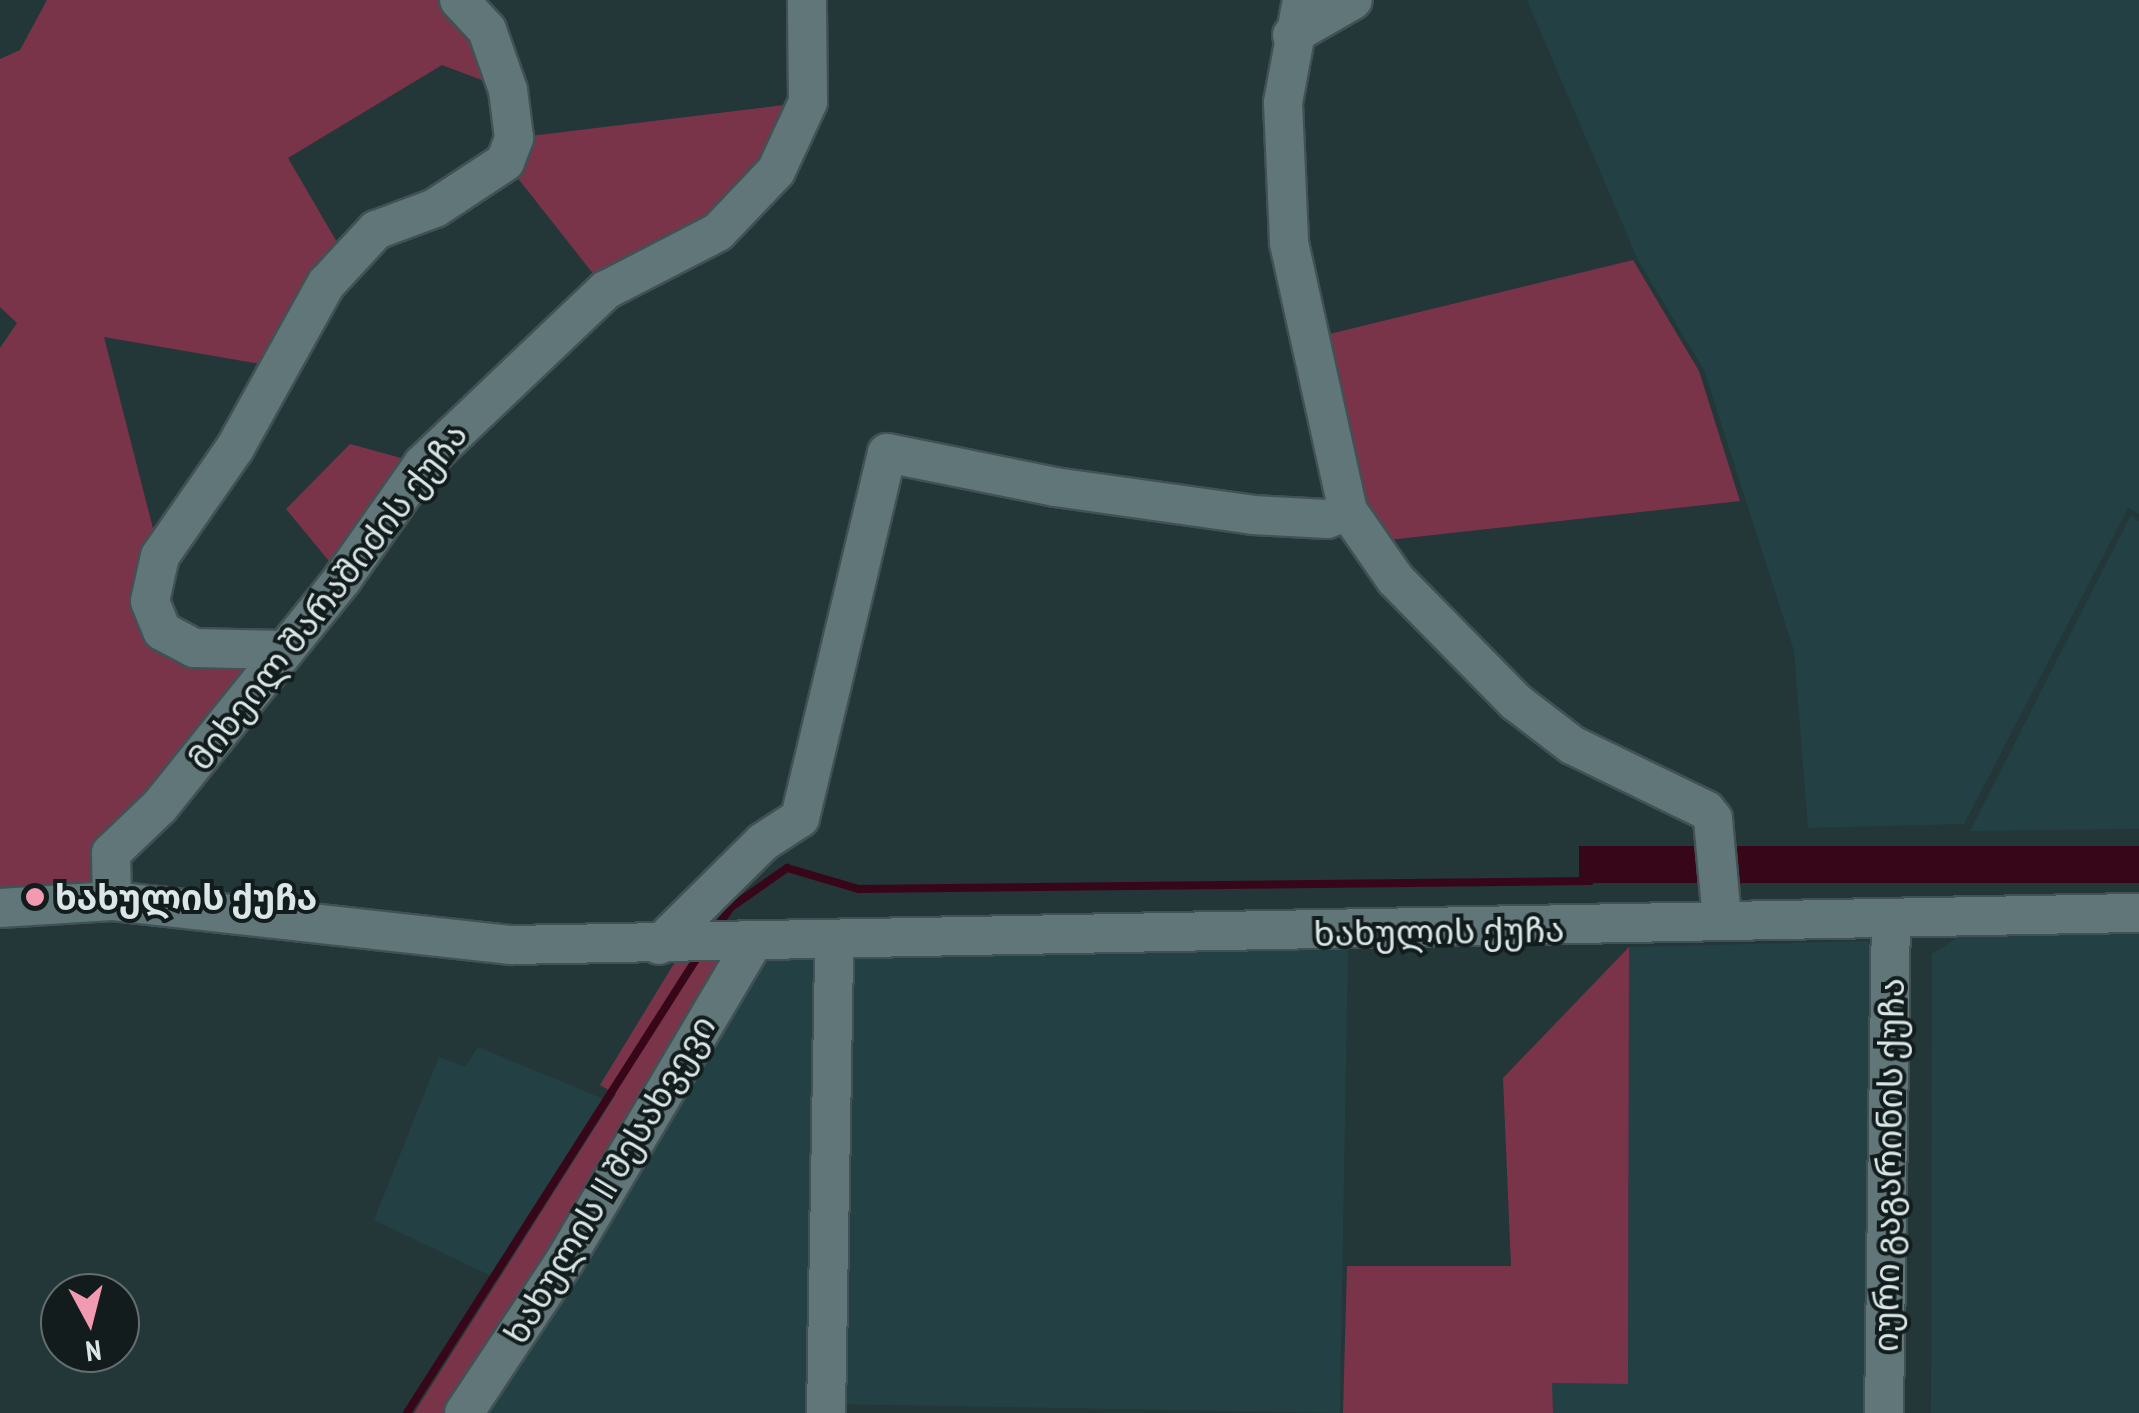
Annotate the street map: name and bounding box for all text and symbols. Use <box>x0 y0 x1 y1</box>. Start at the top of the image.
street label: მიხეილ შარაშიძის ქუჩა <box>178 414 476 778</box>
place label: ხახულის ქუჩა <box>55 876 317 918</box>
marker: ხახულის ქუჩა <box>24 886 46 908</box>
street label: ხახულის ქუჩა <box>1313 908 1565 954</box>
street label: იური გაგარინის ქუჩა <box>1864 978 1912 1352</box>
street label: ხახულის II შესახვევი <box>494 1007 724 1351</box>
north arrow <box>40 1273 140 1373</box>
text: N <box>84 1332 103 1371</box>

